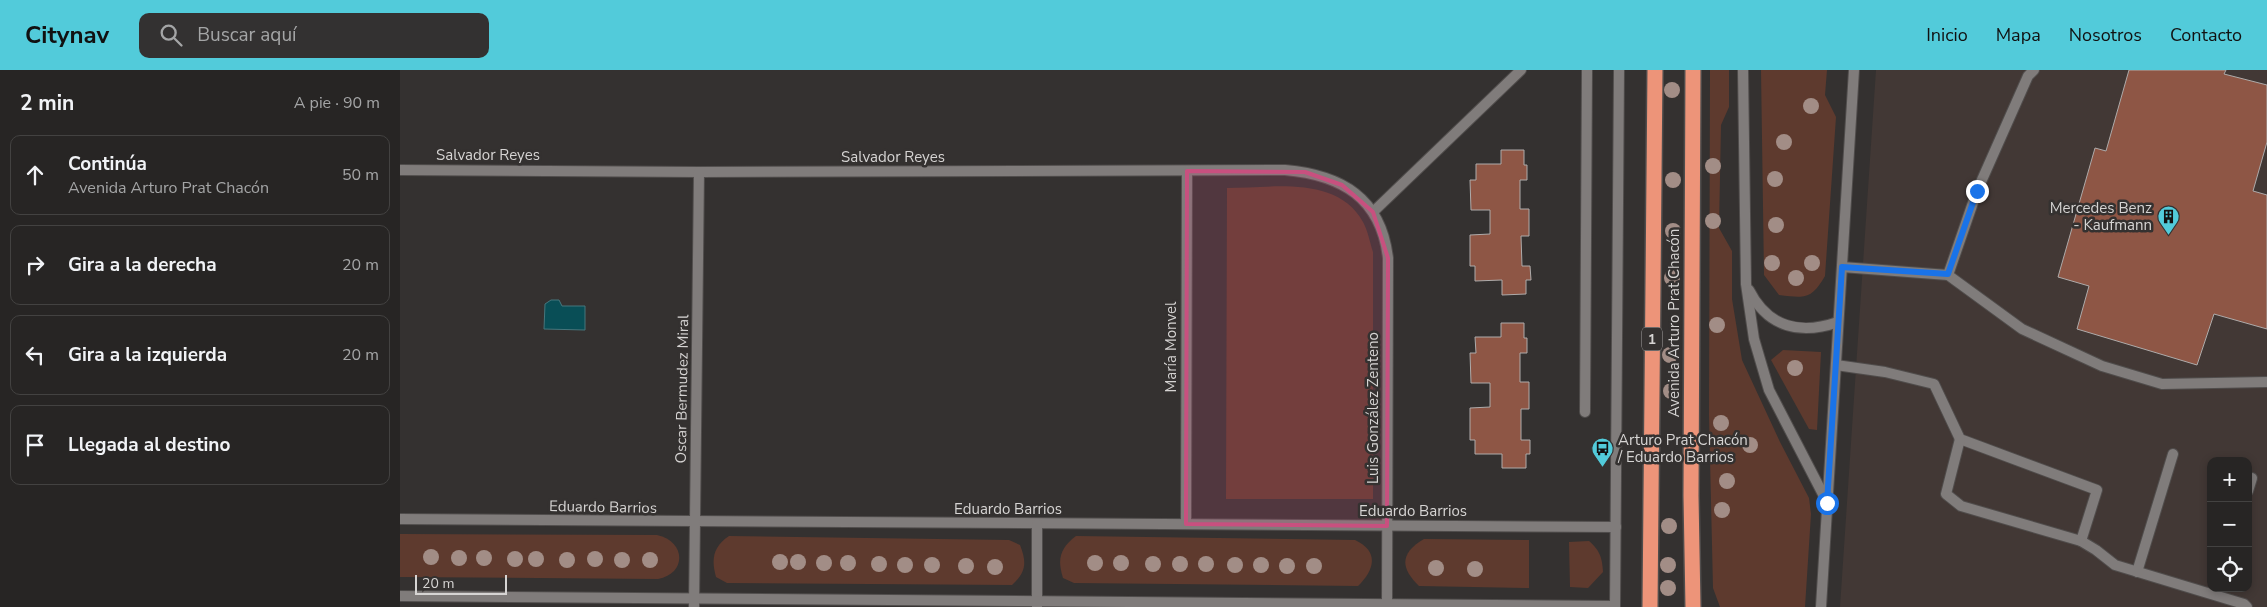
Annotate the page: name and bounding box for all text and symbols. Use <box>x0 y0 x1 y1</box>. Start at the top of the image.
search box <box>139 13 489 58</box>
text: Citynav <box>25 19 109 51</box>
icon: search <box>157 21 185 49</box>
text: Buscar aquí <box>197 22 297 48</box>
text: Inicio <box>1926 23 1968 47</box>
text: Mapa <box>1996 23 2041 47</box>
text: Nosotros <box>2069 23 2142 47</box>
text: Contacto <box>2170 23 2242 47</box>
text: 2 min <box>20 89 74 117</box>
text: A pie · 90 m <box>294 92 380 114</box>
street label: Salvador Reyes <box>436 145 540 165</box>
street label: Salvador Reyes <box>841 147 945 167</box>
text: Continúa <box>68 151 147 177</box>
icon: ahead <box>21 161 49 189</box>
text: 50 m <box>342 164 379 186</box>
text: Avenida Arturo Prat Chacón <box>68 177 269 199</box>
route end <box>1966 180 1989 203</box>
place label: Mercedes Benz - Kaufmann <box>2050 198 2152 235</box>
building icon: Mercedes Benz - Kaufmann <box>2156 205 2180 236</box>
street label: Avenida Arturo Prat Chacón <box>1664 229 1684 417</box>
icon: right <box>21 251 49 279</box>
text: Gira a la derecha <box>68 252 217 278</box>
text: 20 m <box>342 254 379 276</box>
street label: María Monvel <box>1161 301 1181 393</box>
street label: Oscar Bermudez Miral <box>671 314 693 464</box>
road number: 1 <box>1642 328 1662 350</box>
street label: Luis González Zenteno <box>1363 332 1383 484</box>
icon: left <box>21 341 49 369</box>
text: Gira a la izquierda <box>68 342 227 368</box>
text: 20 m <box>342 344 379 366</box>
place label: Arturo Prat Chacón / Eduardo Barrios <box>1617 430 1748 467</box>
icon: arrive <box>21 431 49 459</box>
text: Llegada al destino <box>68 432 230 458</box>
bus stop icon: Arturo Prat Chacón / Eduardo Barrios <box>1590 437 1614 468</box>
map controls <box>2207 457 2252 592</box>
button: + <box>2207 457 2252 502</box>
route start <box>1816 492 1839 515</box>
street label: Eduardo Barrios <box>549 496 657 518</box>
street label: Eduardo Barrios <box>954 499 1062 519</box>
street label: Eduardo Barrios <box>1359 501 1467 521</box>
button: − <box>2207 502 2252 547</box>
button: locate <box>2207 547 2252 592</box>
scale bar <box>415 572 508 595</box>
text: 20 m <box>422 574 454 593</box>

